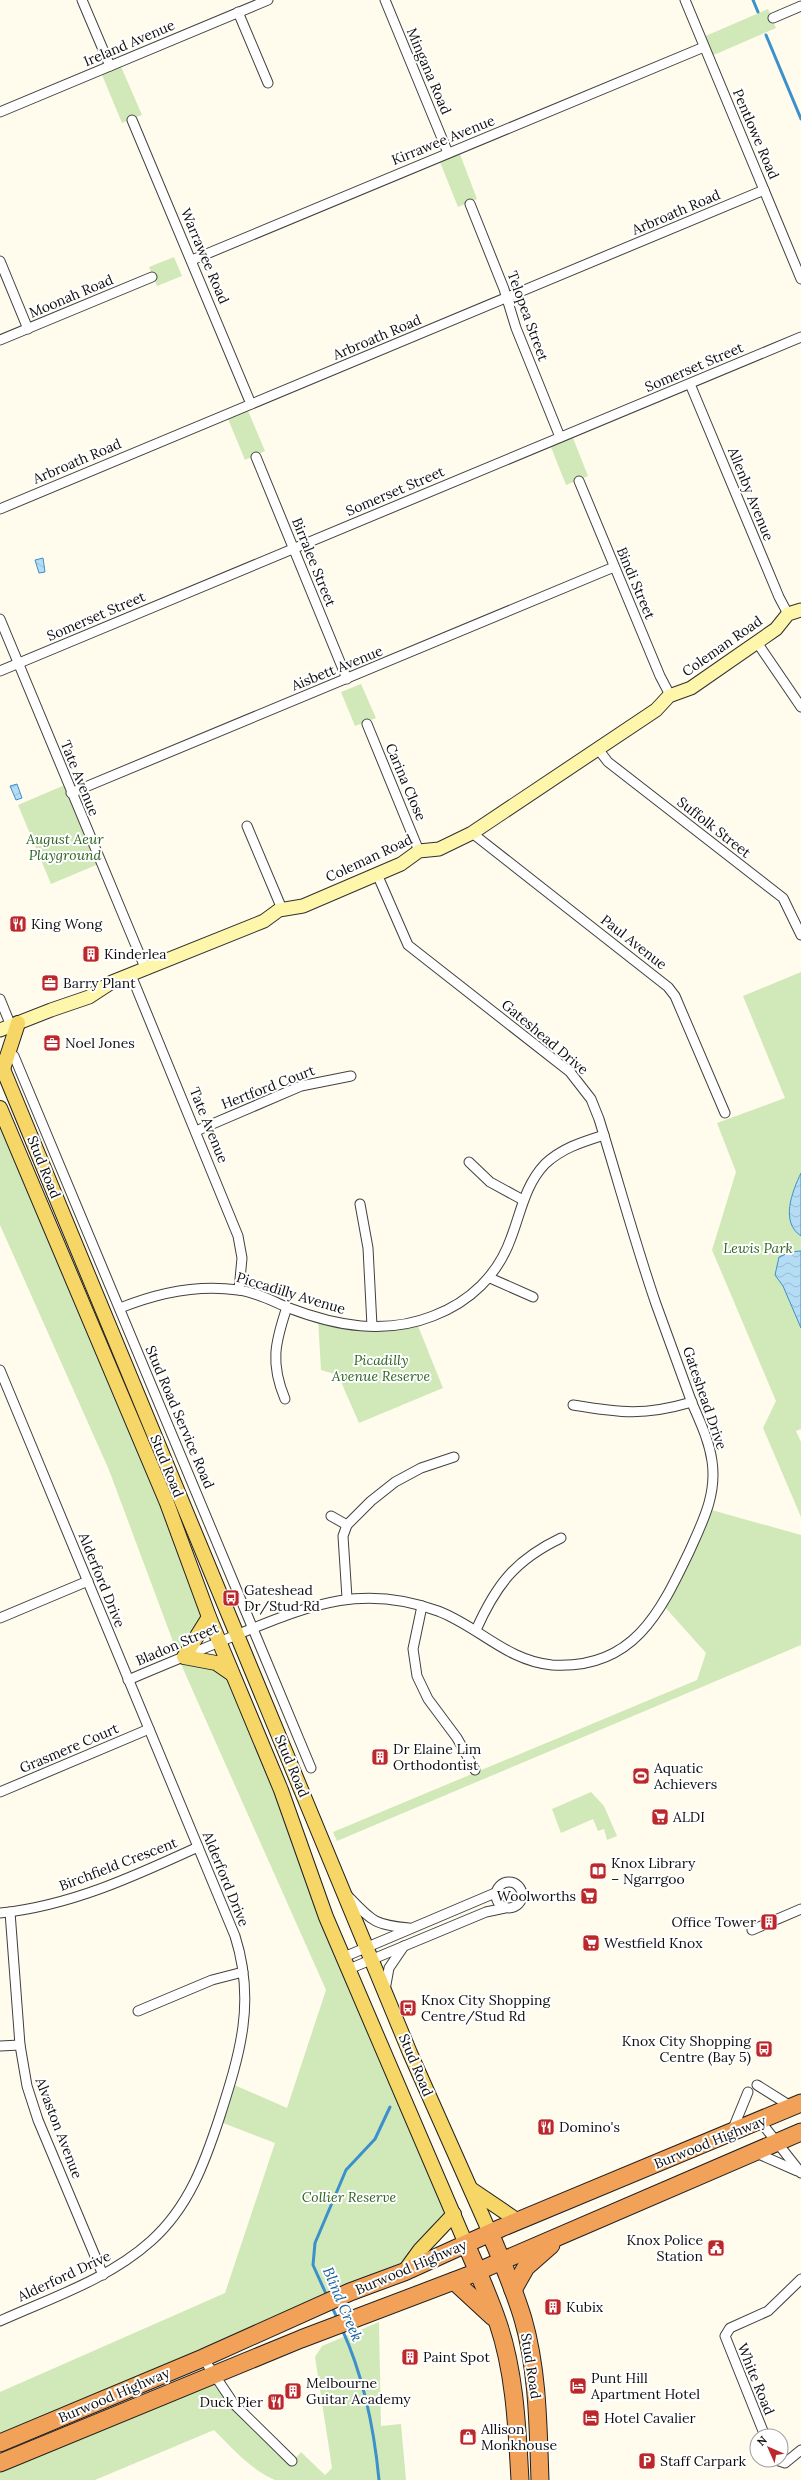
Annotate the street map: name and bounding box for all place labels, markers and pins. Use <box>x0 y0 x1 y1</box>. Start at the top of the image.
restaurant icon: King Wong <box>8 914 28 934</box>
place label: King Wong <box>31 915 102 933</box>
building icon: Kinderlea <box>81 944 101 964</box>
place label: Kinderlea <box>104 945 167 963</box>
office icon: Barry Plant <box>40 973 60 993</box>
place label: Barry Plant <box>63 974 136 992</box>
office icon: Noel Jones <box>42 1033 62 1053</box>
place label: Noel Jones <box>65 1034 135 1052</box>
place label: Gateshead Dr/Stud Rd <box>244 1581 320 1615</box>
bus stop icon: Gateshead Dr/Stud Rd <box>221 1588 241 1608</box>
place label: Dr Elaine Lim Orthodontist <box>393 1740 482 1774</box>
building icon: Dr Elaine Lim Orthodontist <box>370 1747 390 1767</box>
place label: Aquatic Achievers <box>653 1759 717 1793</box>
sports icon: Aquatic Achievers <box>631 1766 651 1786</box>
supermarket icon: ALDI <box>650 1807 670 1827</box>
place label: ALDI <box>672 1808 705 1826</box>
place label: Knox Library – Ngarrgoo <box>611 1854 696 1888</box>
library icon: Knox Library – Ngarrgoo <box>588 1861 608 1881</box>
supermarket icon: Woolworths <box>579 1886 599 1906</box>
place label: Woolworths <box>497 1887 576 1905</box>
building icon: Office Tower <box>759 1912 779 1932</box>
place label: Office Tower <box>672 1913 756 1931</box>
supermarket icon: Westfield Knox <box>581 1933 601 1953</box>
place label: Westfield Knox <box>604 1934 703 1952</box>
place label: Knox City Shopping Centre/Stud Rd <box>421 1991 550 2025</box>
bus stop icon: Knox City Shopping Centre/Stud Rd <box>398 1998 418 2018</box>
place label: Knox City Shopping Centre (Bay 5) <box>622 2032 751 2066</box>
bus stop icon: Knox City Shopping Centre (Bay 5) <box>754 2039 774 2059</box>
restaurant icon: Domino's <box>536 2117 556 2137</box>
place label: Domino's <box>559 2118 620 2136</box>
place label: Knox Police Station <box>626 2231 703 2265</box>
public building icon: Knox Police Station <box>706 2238 726 2258</box>
building icon: Kubix <box>543 2297 563 2317</box>
place label: Kubix <box>566 2298 604 2316</box>
building icon: Paint Spot <box>400 2347 420 2367</box>
place label: Paint Spot <box>423 2348 490 2366</box>
place label: Punt Hill Apartment Hotel <box>590 2369 700 2403</box>
place label: Melbourne Guitar Academy <box>306 2374 411 2408</box>
hotel icon: Punt Hill Apartment Hotel <box>568 2376 588 2396</box>
building icon: Melbourne Guitar Academy <box>283 2381 303 2401</box>
restaurant icon: Duck Pier <box>266 2392 286 2412</box>
place label: Duck Pier <box>199 2393 263 2411</box>
hotel icon: Hotel Cavalier <box>581 2408 601 2428</box>
place label: Hotel Cavalier <box>604 2409 696 2427</box>
place label: Allison Monkhouse <box>480 2420 557 2454</box>
shop icon: Allison Monkhouse <box>458 2427 478 2447</box>
parking icon: Staff Carpark <box>637 2451 657 2471</box>
place label: Staff Carpark <box>660 2452 746 2470</box>

